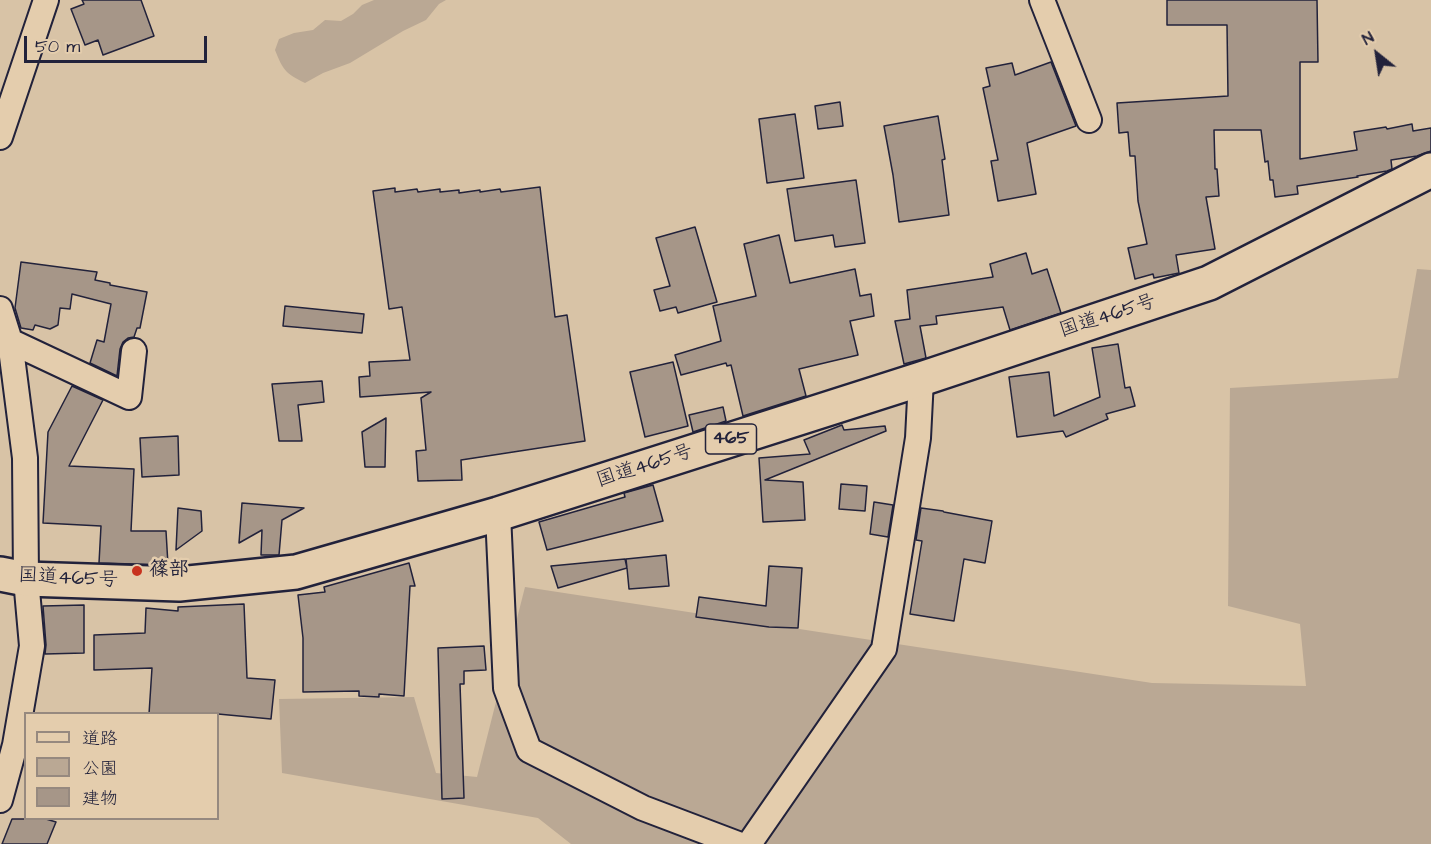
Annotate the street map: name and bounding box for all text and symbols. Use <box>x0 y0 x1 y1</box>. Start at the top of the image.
scale bar <box>27 24 210 62</box>
north arrow <box>1347 24 1407 84</box>
text: N <box>1358 26 1378 50</box>
text: 50 m <box>35 34 80 59</box>
street label: 国道465号 <box>1057 290 1159 344</box>
road number: 465 <box>706 424 756 454</box>
street label: 国道465号 <box>594 440 696 494</box>
place label: 篠部 <box>149 559 189 583</box>
street label: 国道465号 <box>17 564 119 594</box>
marker: 篠部 <box>130 564 144 578</box>
legend <box>24 712 219 820</box>
text: 道路 <box>82 726 118 751</box>
text: 公園 <box>82 756 118 781</box>
text: 建物 <box>82 786 118 811</box>

